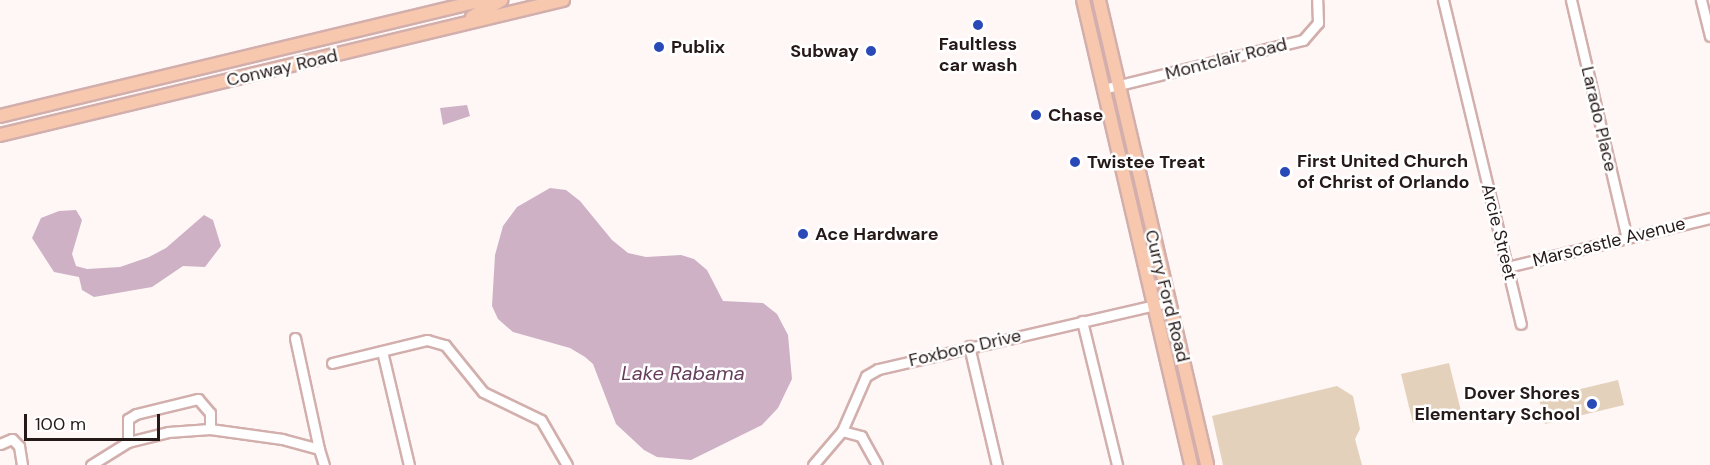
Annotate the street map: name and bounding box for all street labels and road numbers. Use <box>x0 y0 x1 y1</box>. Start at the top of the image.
street label: Montclair Road <box>1163 33 1289 85</box>
street label: Conway Road <box>224 45 340 91</box>
street label: Larado Place <box>1576 64 1622 174</box>
street label: Arcie Street <box>1477 181 1521 283</box>
street label: Marscastle Avenue <box>1530 213 1688 271</box>
street label: Curry Ford Road <box>1140 228 1194 364</box>
street label: Foxboro Drive <box>907 325 1023 371</box>

